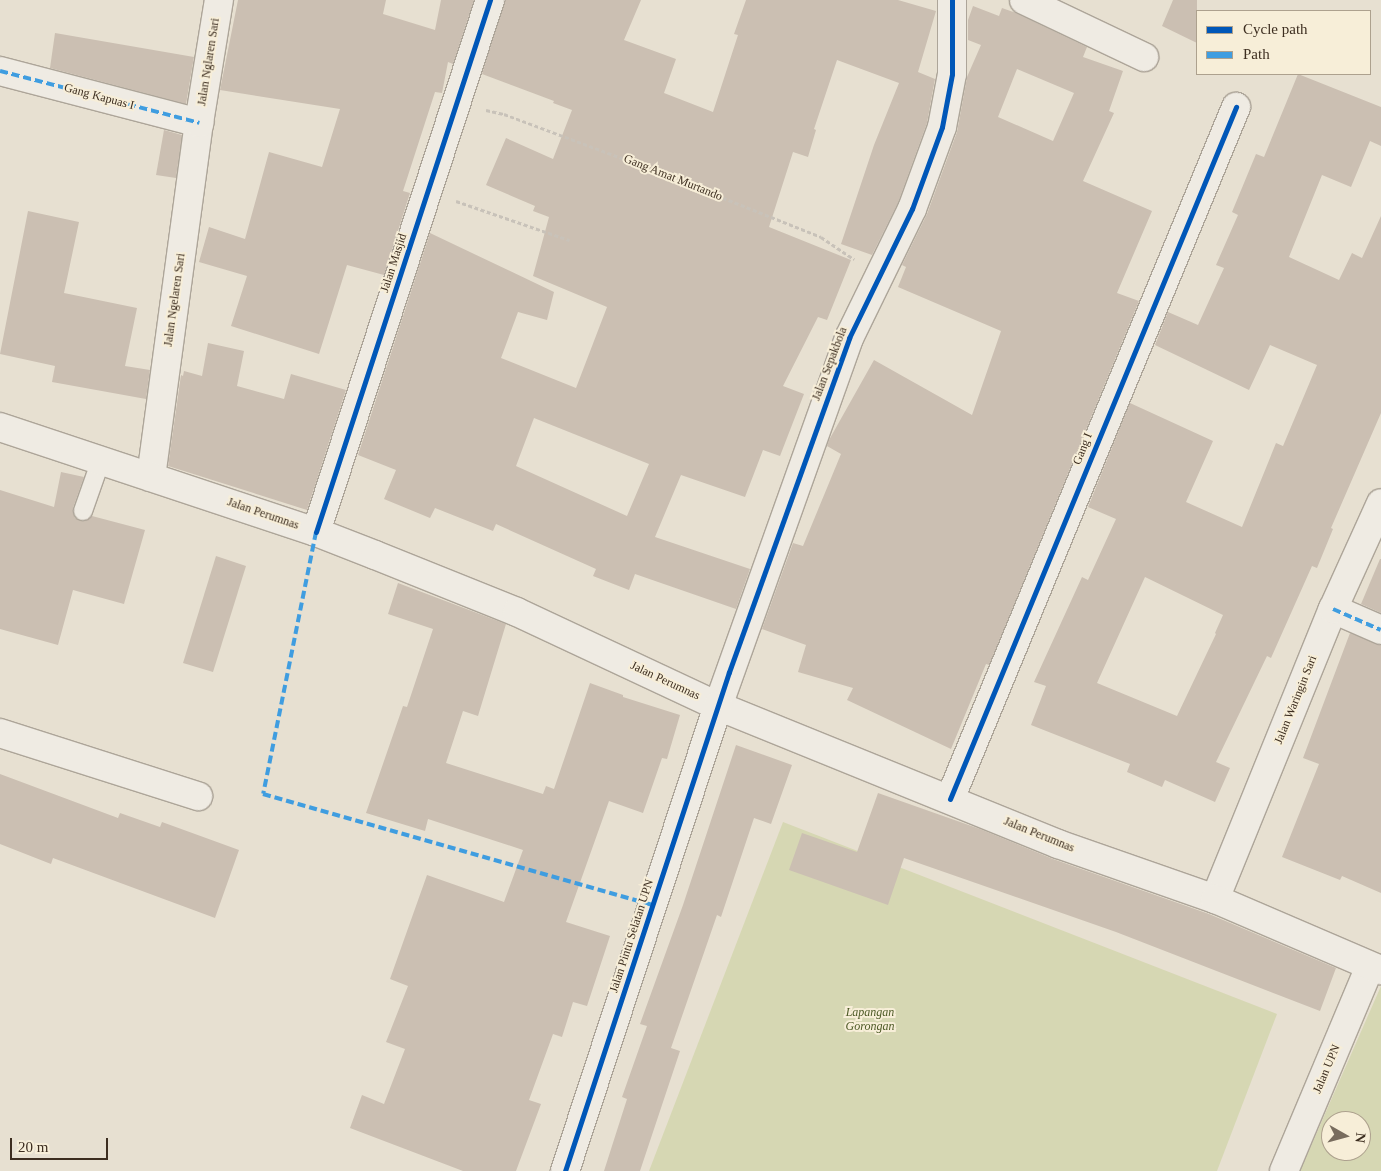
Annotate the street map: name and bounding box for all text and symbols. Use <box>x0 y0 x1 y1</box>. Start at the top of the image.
legend <box>1196 10 1371 75</box>
street label: Jalan Nglaren Sari <box>195 17 223 107</box>
text: Cycle path <box>1243 21 1308 37</box>
text: Path <box>1243 46 1270 62</box>
street label: Gang Kapuas I <box>62 81 136 113</box>
street label: Gang Amat Murtando <box>621 151 725 205</box>
street label: Jalan Masjid <box>378 232 410 294</box>
street label: Jalan Ngelaren Sari <box>161 252 189 348</box>
street label: Jalan Sepakbola <box>809 325 851 403</box>
street label: Gang I <box>1070 431 1096 467</box>
street label: Jalan Perumnas <box>225 495 301 533</box>
street label: Jalan Waringin Sari <box>1272 654 1320 746</box>
street label: Jalan Perumnas <box>628 659 702 703</box>
street label: Jalan Perumnas <box>1002 814 1076 856</box>
street label: Jalan Pintu Selatan UPN <box>607 878 657 994</box>
park label: Lapangan Gorongan <box>846 1006 894 1034</box>
street label: Jalan UPN <box>1310 1042 1344 1096</box>
north arrow <box>1321 1111 1371 1161</box>
scale bar <box>12 1128 110 1160</box>
text: N <box>1352 1132 1368 1144</box>
text: 20 m <box>18 1139 48 1155</box>

